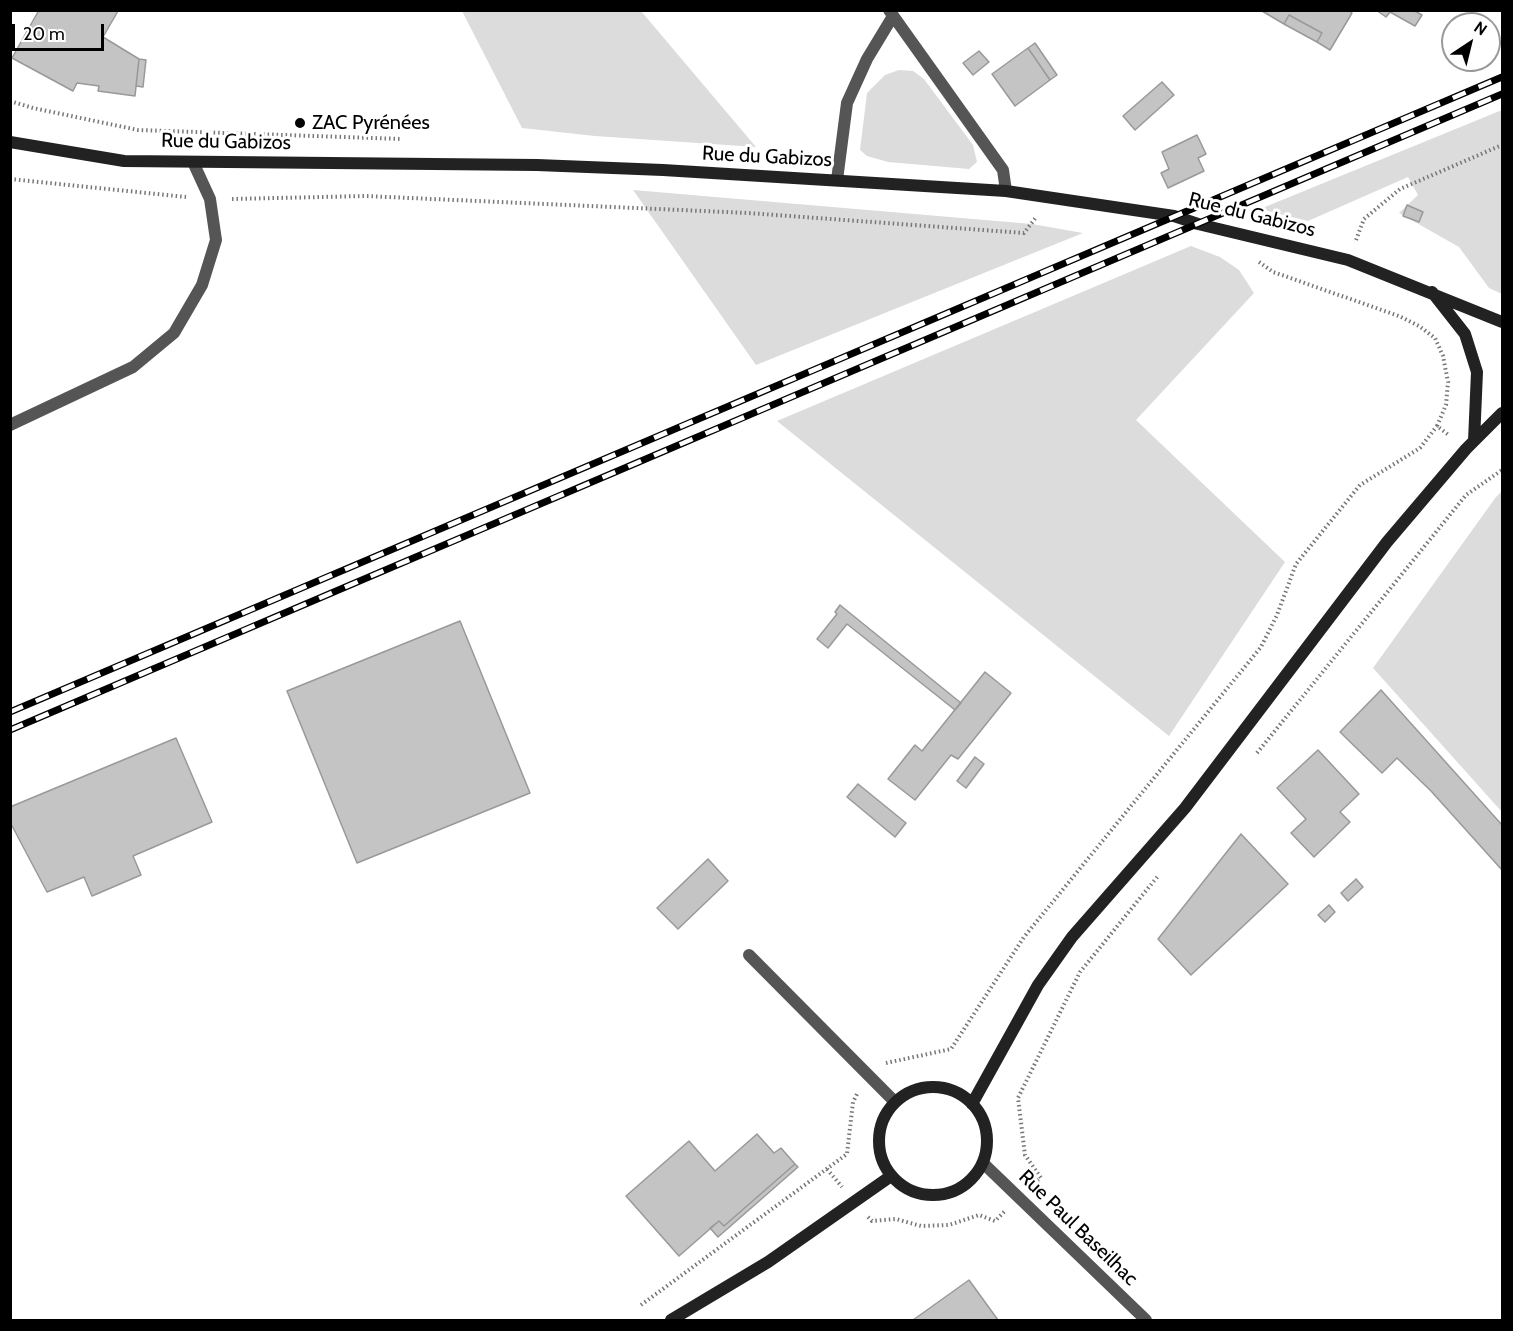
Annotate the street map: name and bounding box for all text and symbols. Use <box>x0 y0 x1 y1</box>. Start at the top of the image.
scale bar <box>15 12 106 50</box>
north arrow <box>1441 12 1501 72</box>
text: N <box>1470 17 1491 40</box>
text: 20 m <box>23 23 65 45</box>
place label: ZAC Pyrénées <box>312 111 430 135</box>
marker: ZAC Pyrénées <box>293 116 307 130</box>
street label: Rue du Gabizos <box>161 129 291 155</box>
street label: Rue du Gabizos <box>701 142 833 172</box>
street label: Rue du Gabizos <box>1186 188 1318 242</box>
street label: Rue Paul Baseilhac <box>1014 1165 1142 1291</box>

